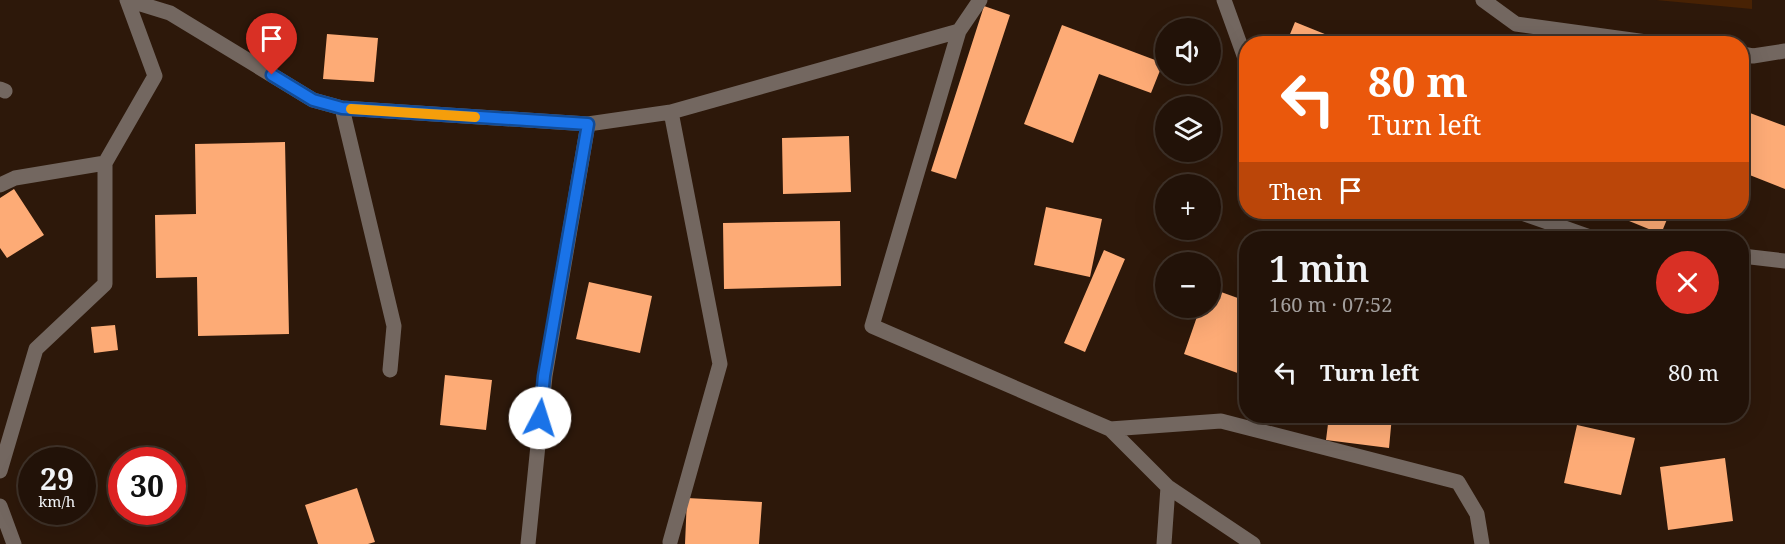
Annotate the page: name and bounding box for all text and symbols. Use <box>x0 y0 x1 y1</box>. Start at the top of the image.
pin <box>246 13 297 75</box>
map controls <box>1155 18 1221 318</box>
button: sound <box>1155 18 1221 84</box>
icon: arrive <box>255 22 288 55</box>
text: 80 m <box>1368 52 1468 109</box>
icon: left <box>1269 60 1347 138</box>
button: layers <box>1155 96 1221 162</box>
text: Turn left <box>1368 106 1481 143</box>
button: + <box>1155 174 1221 240</box>
icon: arrive <box>1334 174 1367 207</box>
text: Then <box>1269 176 1322 206</box>
text: 1 min <box>1269 244 1370 293</box>
button: close <box>1656 251 1719 314</box>
button: − <box>1155 252 1221 318</box>
text: 160 m · 07:52 <box>1269 291 1392 318</box>
icon: left <box>1269 356 1302 389</box>
text: Turn left <box>1320 357 1419 387</box>
text: 80 m <box>1668 357 1719 387</box>
position arrow <box>508 386 572 450</box>
speed limit sign: 30 <box>108 447 186 525</box>
text: 29 <box>40 458 74 499</box>
text: km/h <box>39 491 75 511</box>

